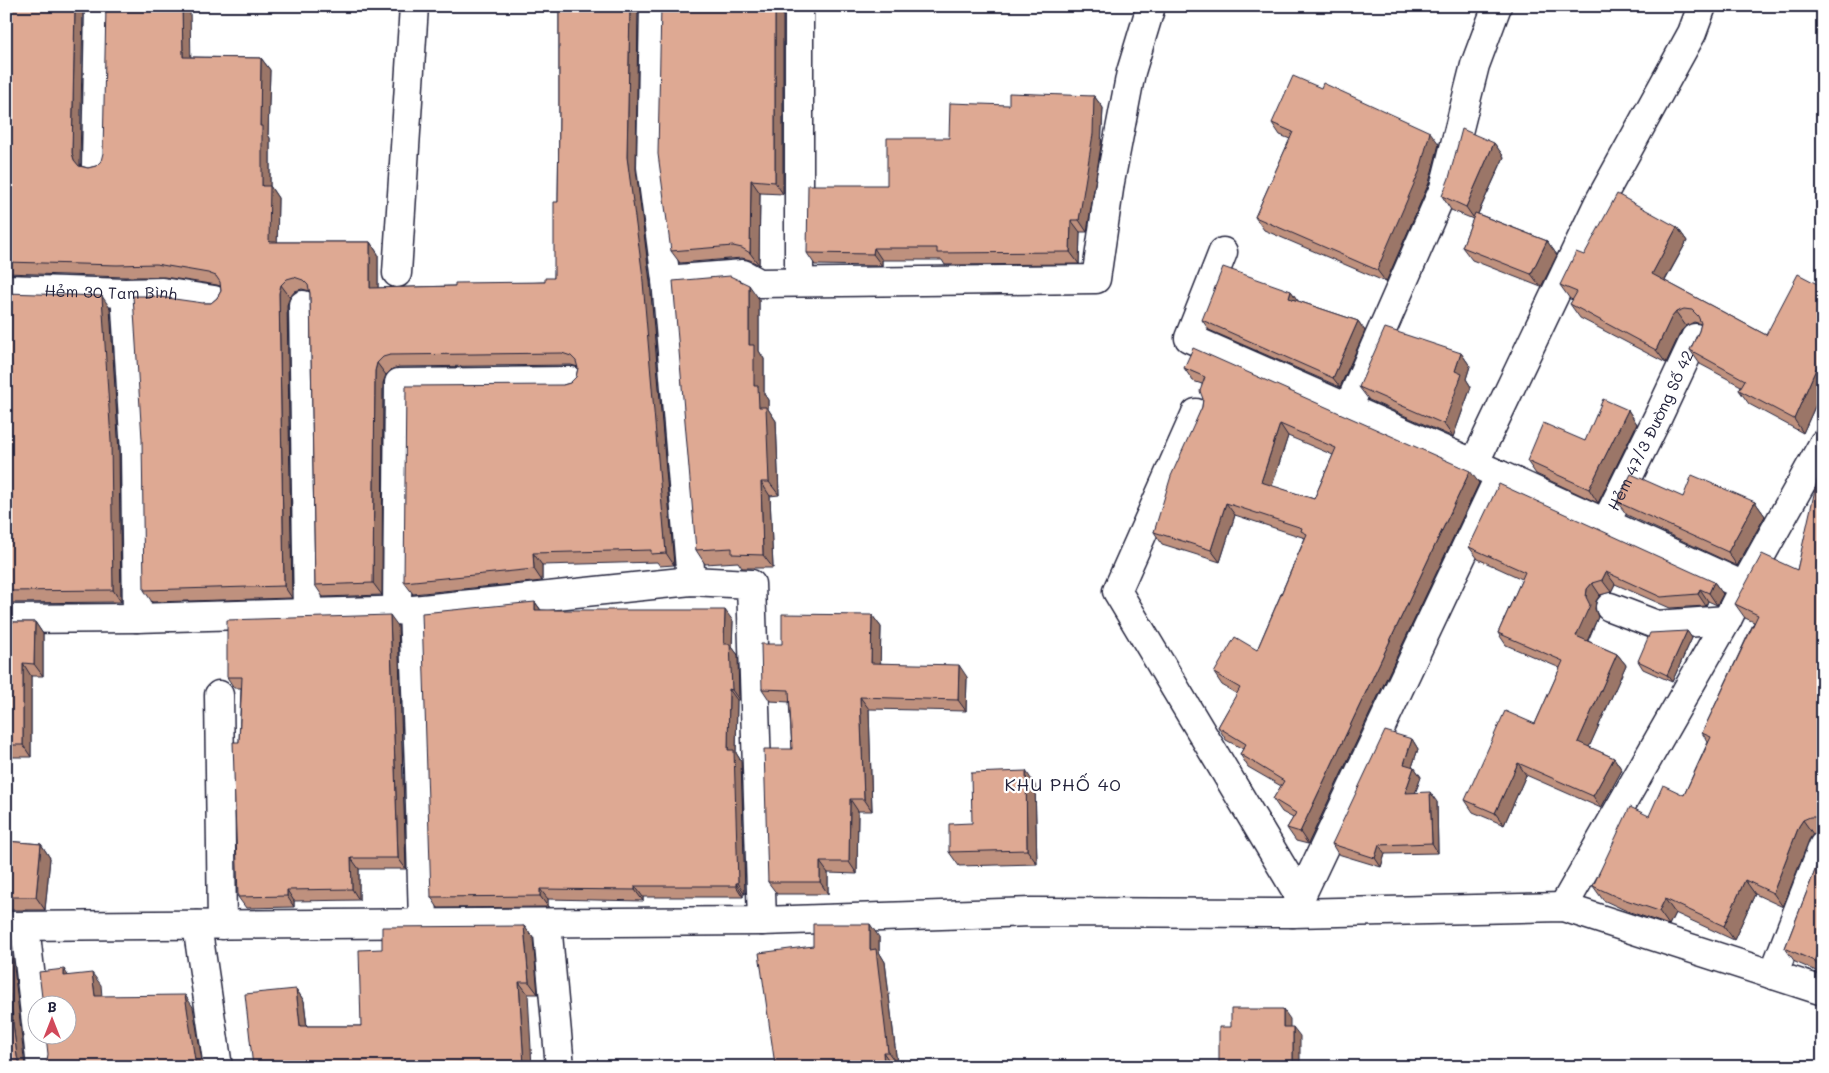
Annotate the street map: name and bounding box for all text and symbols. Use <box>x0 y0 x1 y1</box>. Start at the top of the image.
street label: Hẻm 30 Tam Bình <box>44 279 179 304</box>
street label: Hẻm 47/3 Đường Số 42 <box>1602 347 1698 514</box>
district label: KHU PHỐ 40 <box>1004 772 1122 796</box>
north arrow <box>28 996 78 1046</box>
text: B <box>47 997 57 1016</box>

